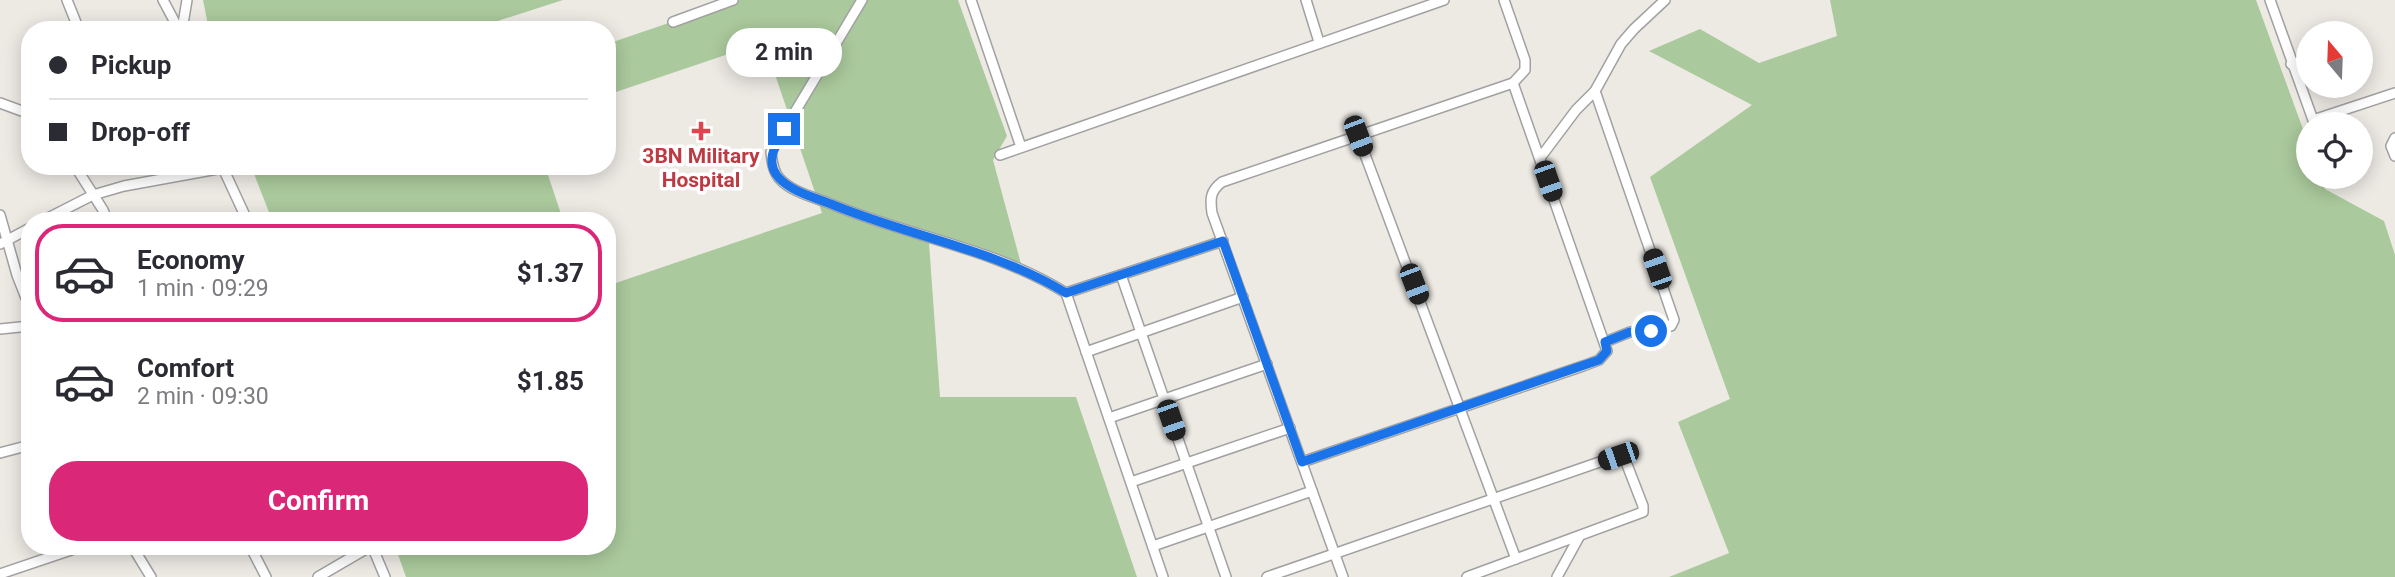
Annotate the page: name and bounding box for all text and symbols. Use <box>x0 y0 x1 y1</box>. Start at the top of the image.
north arrow <box>2296 21 2373 98</box>
map controls <box>2296 21 2373 189</box>
callout: 2 min <box>726 27 842 76</box>
text: 2 min <box>755 39 813 66</box>
text: Pickup <box>91 50 171 80</box>
button: locate <box>2296 112 2373 189</box>
route end <box>768 113 800 145</box>
car <box>1341 113 1376 159</box>
text: Drop-off <box>91 117 190 147</box>
marker: 3BN Military Hospital <box>691 121 711 141</box>
place label: 3BN Military Hospital <box>642 144 760 192</box>
car <box>1532 158 1565 204</box>
icon: car <box>53 242 116 305</box>
text: Economy <box>137 245 244 275</box>
car <box>1641 246 1674 292</box>
text: $1.37 <box>517 258 584 288</box>
car <box>1397 261 1432 307</box>
text: 1 min · 09:29 <box>137 275 269 302</box>
route start <box>1635 315 1667 347</box>
icon: car <box>53 350 116 413</box>
text: Comfort <box>137 353 234 383</box>
text: $1.85 <box>517 366 584 396</box>
text: 2 min · 09:30 <box>137 383 269 410</box>
car <box>1155 397 1188 443</box>
car <box>1595 439 1642 473</box>
button: Confirm <box>49 461 588 541</box>

